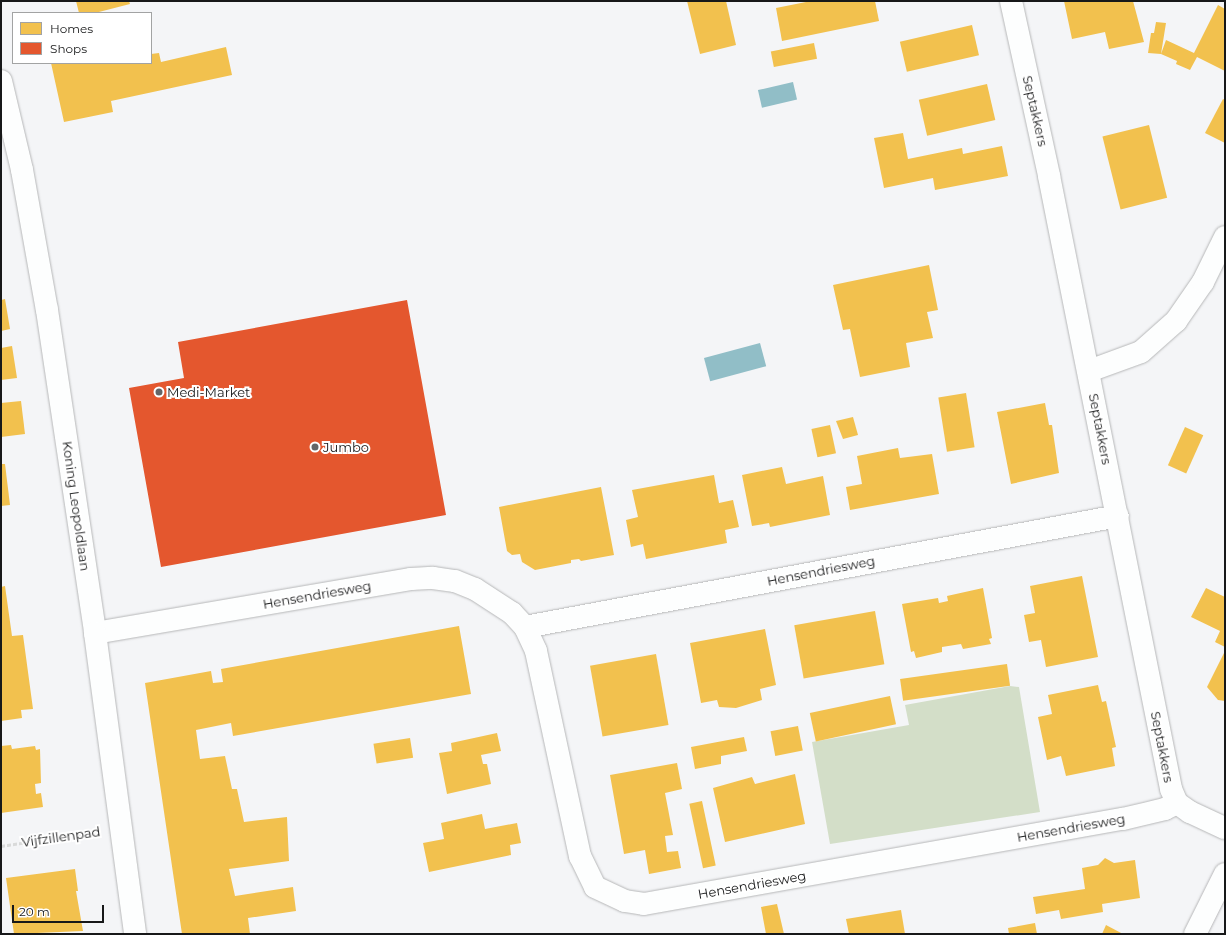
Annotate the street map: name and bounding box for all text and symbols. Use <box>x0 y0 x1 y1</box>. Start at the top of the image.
legend <box>12 12 152 64</box>
text: Homes <box>50 21 93 36</box>
text: Shops <box>50 41 87 56</box>
street label: Septakkers <box>1019 74 1051 148</box>
place label: Medi-Market <box>167 384 250 400</box>
marker: Medi-Market <box>154 387 164 397</box>
street label: Septakkers <box>1085 392 1115 466</box>
place label: Jumbo <box>323 439 369 455</box>
street label: Koning Leopoldlaan <box>59 440 93 572</box>
marker: Jumbo <box>310 442 320 452</box>
street label: Hensendriesweg <box>766 553 876 589</box>
street label: Hensendriesweg <box>262 578 372 612</box>
street label: Septakkers <box>1147 710 1177 784</box>
street label: Hensendriesweg <box>1016 811 1126 845</box>
street label: Vijfzillenpad <box>21 824 101 850</box>
street label: Hensendriesweg <box>697 868 807 902</box>
scale bar <box>14 897 106 923</box>
text: 20 m <box>19 904 50 919</box>

